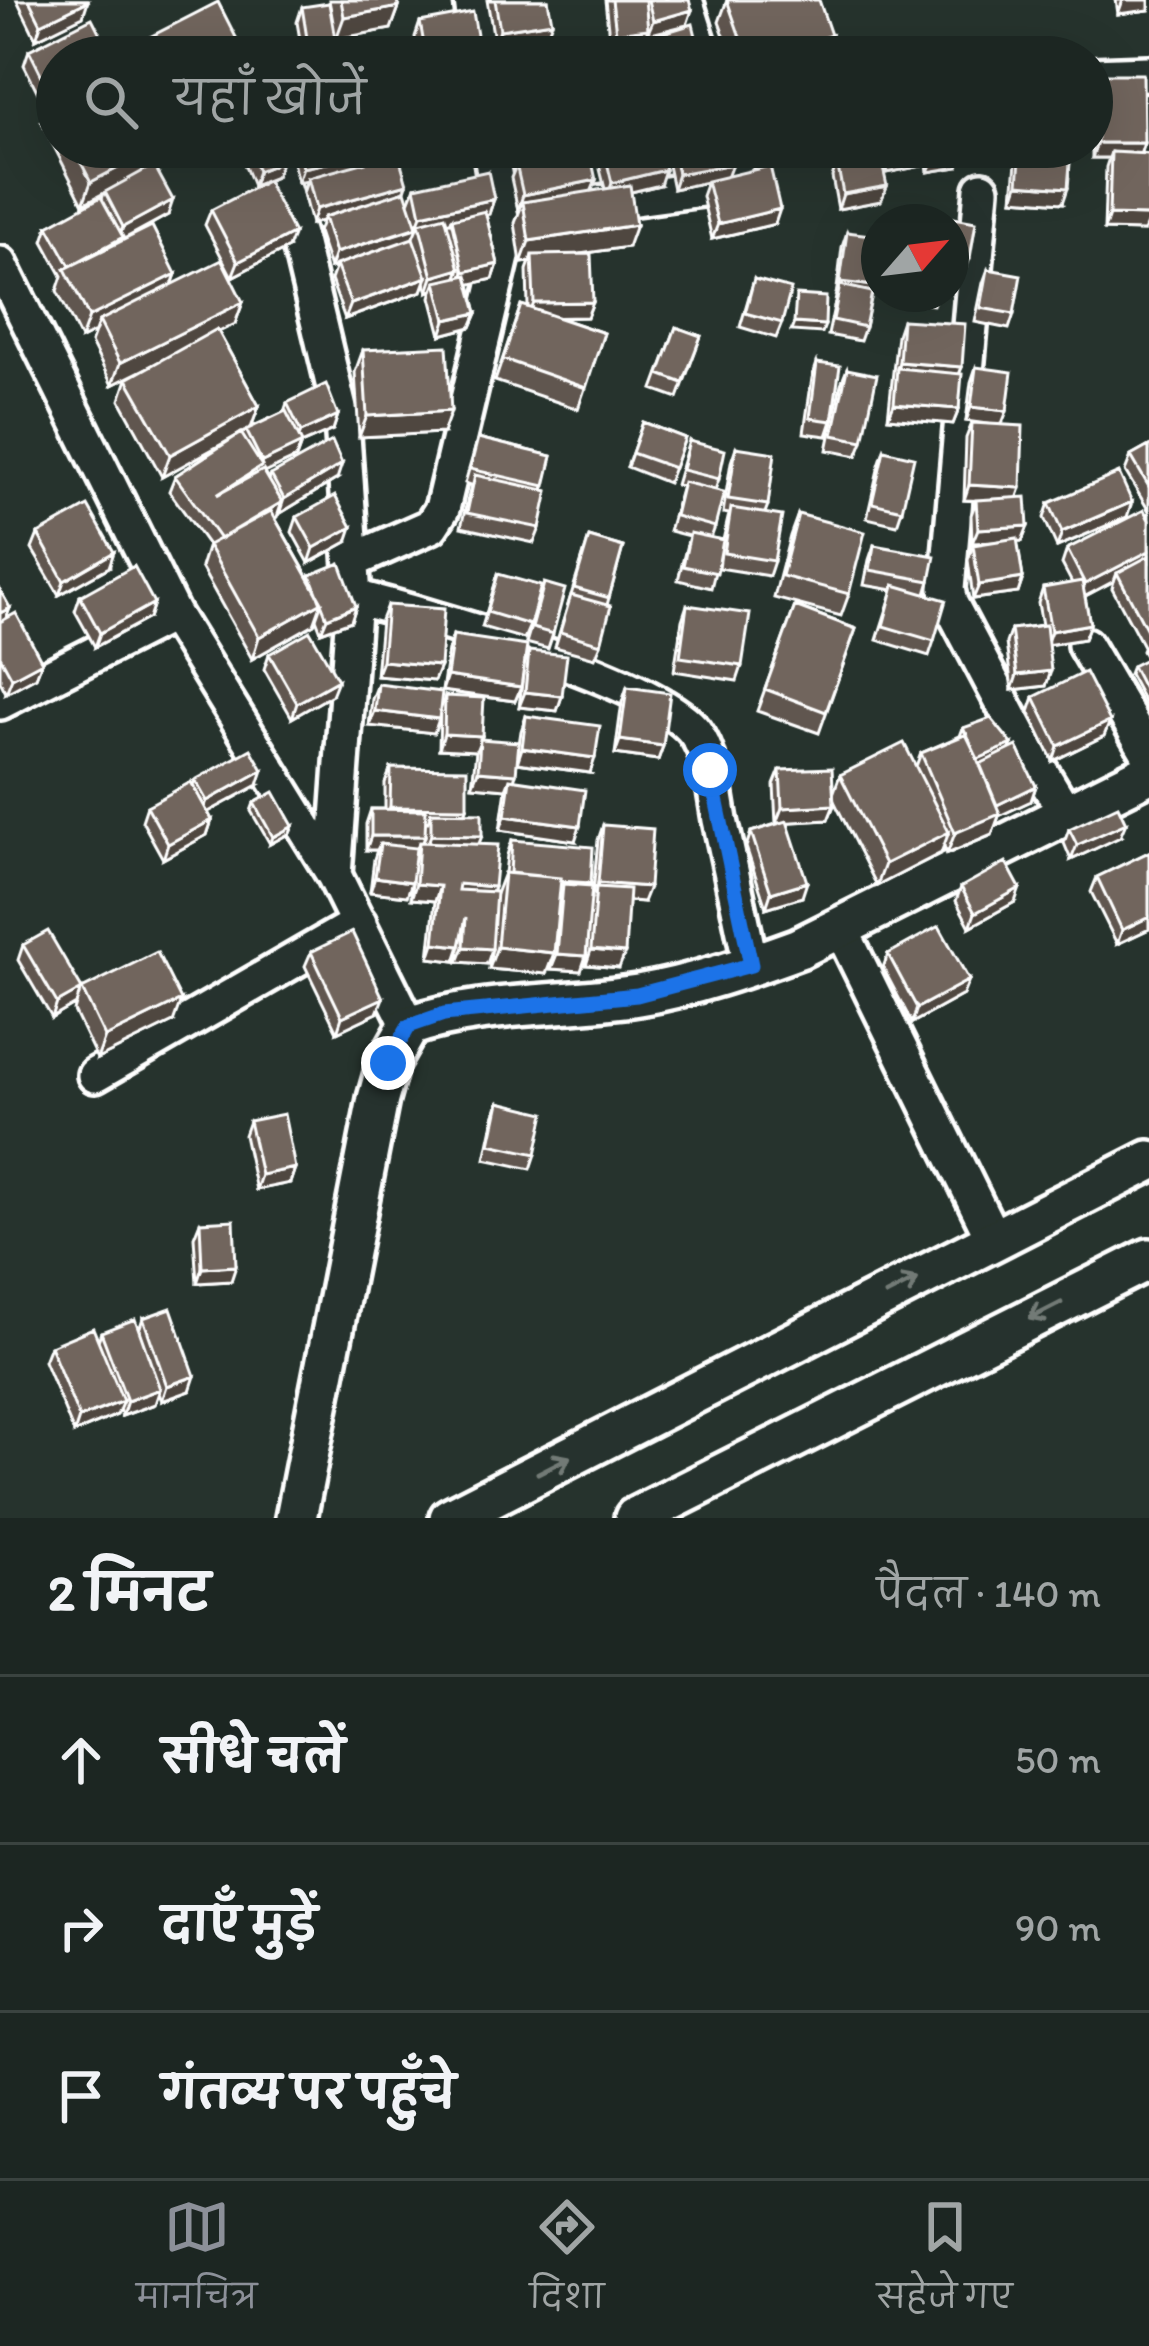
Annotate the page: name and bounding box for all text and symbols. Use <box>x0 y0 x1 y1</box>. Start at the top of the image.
search box <box>36 36 1113 168</box>
icon: search <box>78 69 144 135</box>
text: यहाँ खोजें <box>174 71 366 125</box>
north arrow <box>861 204 969 312</box>
route start <box>683 743 737 797</box>
route end <box>361 1036 415 1090</box>
one-way arrow <box>883 1275 919 1298</box>
one-way arrow <box>1027 1301 1063 1324</box>
one-way arrow <box>536 1452 572 1475</box>
text: 2 मिनट <box>48 1562 210 1623</box>
text: पैदल · 140 m <box>877 1570 1101 1617</box>
icon: ahead <box>48 1727 114 1793</box>
text: सीधे चलें <box>162 1729 345 1783</box>
text: 50 m <box>1015 1736 1101 1783</box>
icon: right <box>48 1895 114 1961</box>
text: दाएँ मुड़ें <box>162 1897 317 1951</box>
text: 90 m <box>1015 1904 1101 1951</box>
icon: arrive <box>48 2063 114 2129</box>
text: गंतव्य पर पहुँचे <box>162 2065 456 2119</box>
tab: मानचित्र <box>136 2194 257 2333</box>
tab: दिशा <box>530 2194 604 2333</box>
tab: सहेजे गए <box>877 2194 1013 2333</box>

